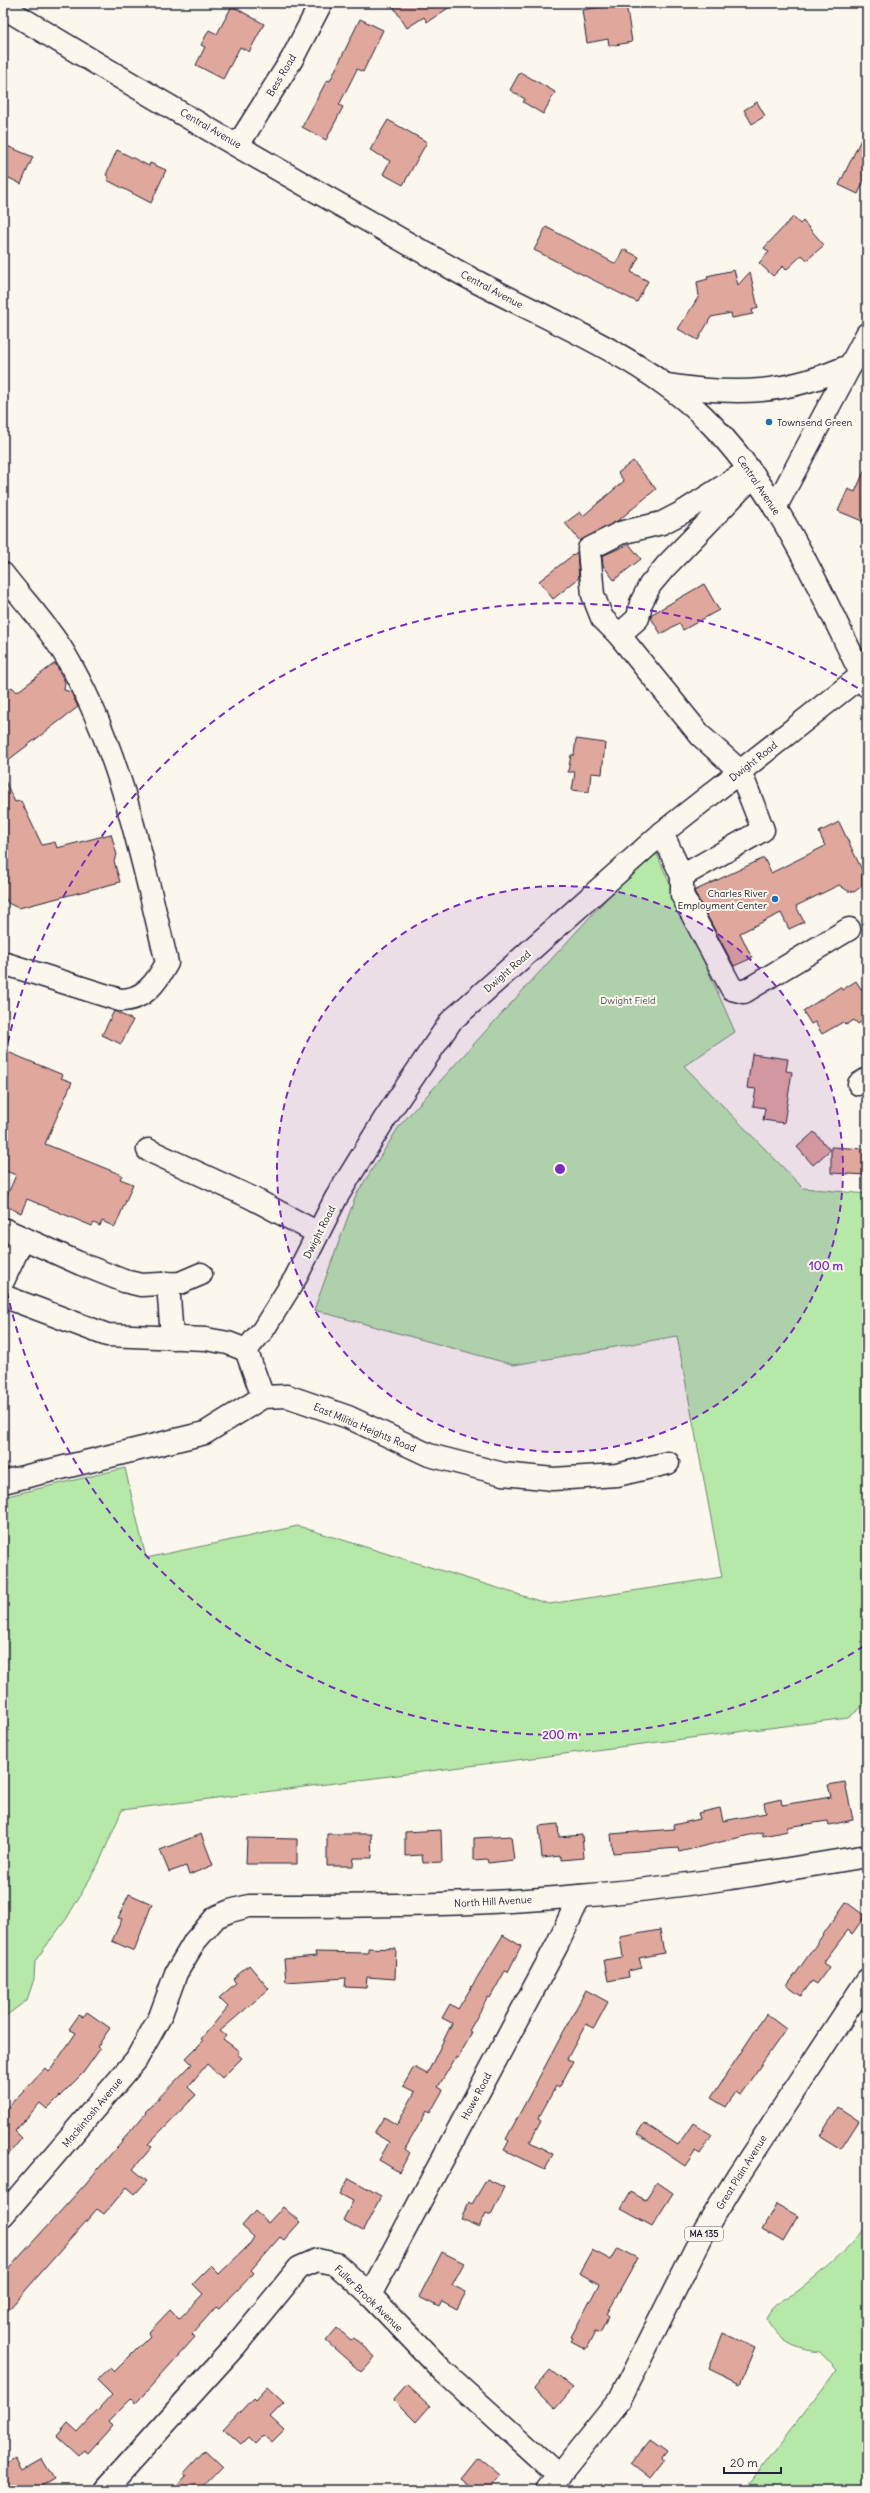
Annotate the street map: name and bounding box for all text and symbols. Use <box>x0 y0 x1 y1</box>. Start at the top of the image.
street label: Bess Road <box>264 52 299 99</box>
street label: Central Avenue <box>178 106 244 151</box>
street label: Central Avenue <box>458 268 525 311</box>
place label: Townsend Green <box>777 416 853 429</box>
marker: Townsend Green <box>764 417 774 427</box>
street label: Central Avenue <box>734 453 783 517</box>
street label: Dwight Road <box>727 738 780 784</box>
place label: Charles River Employment Center <box>677 887 767 912</box>
marker: Charles River Employment Center <box>770 894 780 904</box>
street label: Dwight Road <box>481 947 533 995</box>
park label: Dwight Field <box>600 994 656 1007</box>
centre of rings <box>553 1162 567 1176</box>
street label: Dwight Road <box>301 1203 338 1261</box>
text: 100 m <box>809 1258 843 1273</box>
street label: East Militia Heights Road <box>312 1400 418 1455</box>
text: 200 m <box>542 1727 578 1742</box>
street label: North Hill Avenue <box>454 1893 532 1910</box>
street label: Howe Road <box>459 2070 494 2122</box>
street label: Mackintosh Avenue <box>59 2075 125 2150</box>
street label: Great Plain Avenue <box>713 2132 770 2212</box>
road number: MA 135 <box>685 2227 723 2241</box>
street label: Fuller Brook Avenue <box>332 2262 406 2334</box>
scale bar <box>724 2449 781 2475</box>
text: 20 m <box>730 2455 758 2470</box>

